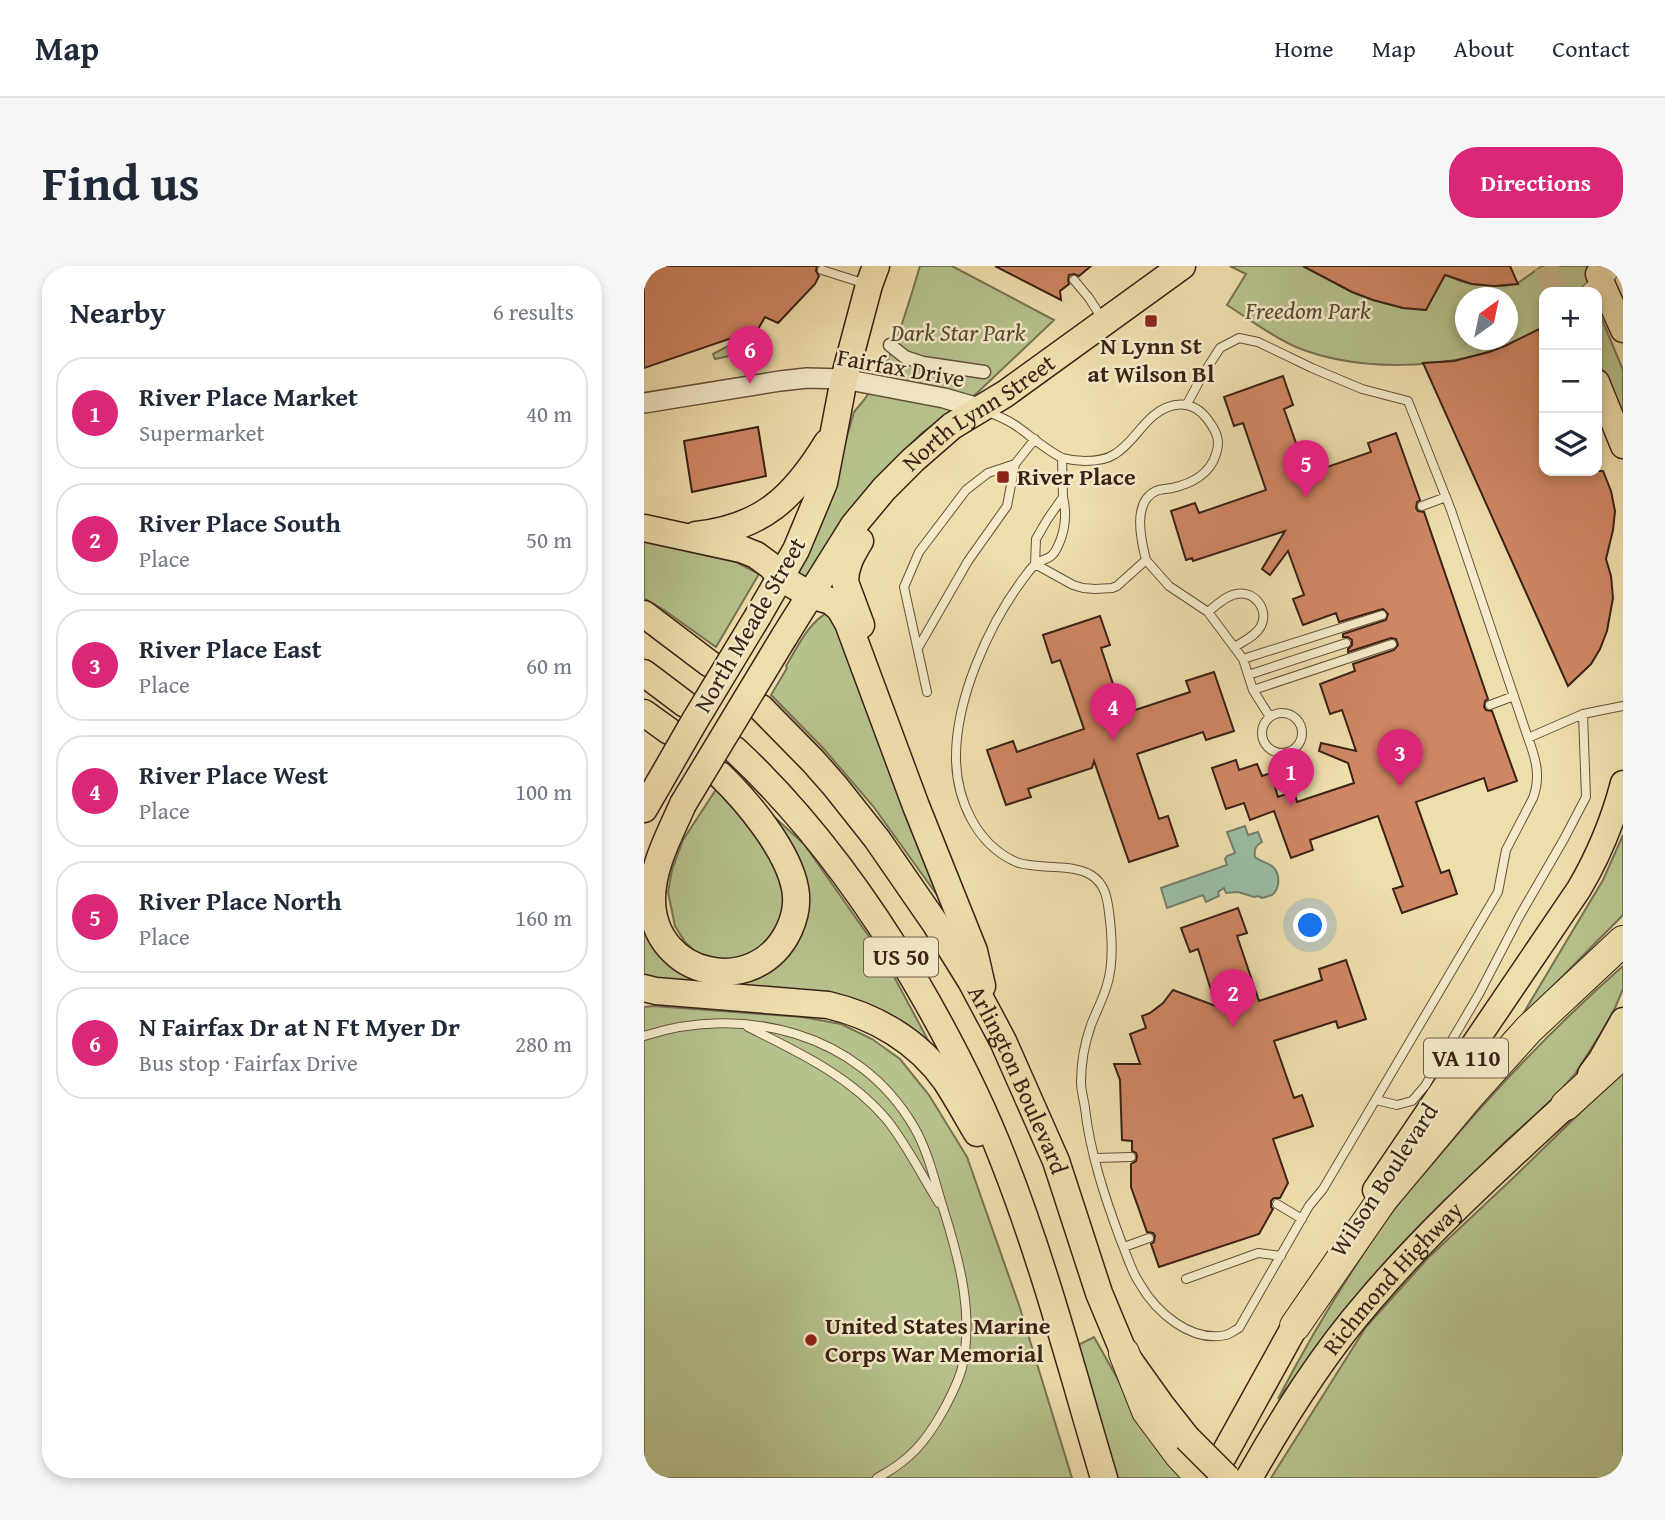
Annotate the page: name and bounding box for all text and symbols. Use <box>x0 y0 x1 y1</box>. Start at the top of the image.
text: Map <box>35 24 99 72</box>
text: Home <box>1275 31 1334 66</box>
text: Map <box>1372 31 1416 66</box>
text: About <box>1454 31 1514 66</box>
text: Contact <box>1552 31 1630 66</box>
text: Find us <box>42 146 200 218</box>
button: Directions <box>1449 147 1623 218</box>
north arrow <box>1455 287 1518 350</box>
map controls <box>1539 287 1602 476</box>
button: + <box>1539 287 1602 350</box>
text: Nearby <box>70 290 166 334</box>
park label: Freedom Park <box>1244 293 1371 328</box>
text: 6 results <box>493 295 574 328</box>
marker: N Lynn St at Wilson Bl <box>1143 313 1159 329</box>
park label: Dark Star Park <box>889 315 1026 350</box>
pin: 6 <box>727 326 773 384</box>
place label: N Lynn St at Wilson Bl <box>1088 328 1215 391</box>
street label: Fairfax Drive <box>834 339 968 396</box>
street label: North Lynn Street <box>893 345 1063 479</box>
button: − <box>1539 350 1602 413</box>
text: River Place Market <box>139 377 358 416</box>
text: 1 <box>89 397 101 430</box>
text: 40 m <box>526 397 572 430</box>
button: layers <box>1539 413 1602 476</box>
text: Supermarket <box>139 416 265 449</box>
pin: 5 <box>1283 440 1329 498</box>
place label: River Place <box>1017 459 1136 494</box>
marker: River Place <box>995 469 1011 485</box>
text: River Place South <box>139 503 341 542</box>
text: 2 <box>89 523 101 556</box>
text: 50 m <box>526 523 572 556</box>
street label: North Meade Street <box>685 530 814 719</box>
text: Place <box>139 542 190 575</box>
text: River Place East <box>139 629 322 668</box>
text: 3 <box>89 649 101 682</box>
text: 60 m <box>526 649 572 682</box>
text: Place <box>139 668 190 701</box>
pin: 4 <box>1090 683 1136 741</box>
pin: 3 <box>1377 729 1423 787</box>
pin: 1 <box>1268 748 1314 806</box>
text: River Place West <box>139 755 328 794</box>
text: 4 <box>89 775 101 808</box>
text: 100 m <box>515 775 572 808</box>
text: Place <box>139 794 190 827</box>
text: River Place North <box>139 881 342 920</box>
text: 5 <box>89 901 101 934</box>
text: 160 m <box>515 901 572 934</box>
your location <box>1293 908 1327 942</box>
text: Place <box>139 920 190 953</box>
road number: US 50 <box>864 937 938 976</box>
pin: 2 <box>1210 969 1256 1027</box>
street label: Arlington Boulevard <box>959 979 1077 1179</box>
text: N Fairfax Dr at N Ft Myer Dr <box>139 1007 460 1046</box>
text: 6 <box>89 1027 101 1060</box>
text: 280 m <box>515 1027 572 1060</box>
road number: VA 110 <box>1424 1038 1508 1078</box>
text: Bus stop · Fairfax Drive <box>139 1046 358 1079</box>
street label: Wilson Boulevard <box>1321 1096 1446 1263</box>
street label: Richmond Highway <box>1314 1193 1470 1362</box>
place label: United States Marine Corps War Memorial <box>825 1308 1051 1371</box>
marker: United States Marine Corps War Memorial <box>803 1332 819 1348</box>

